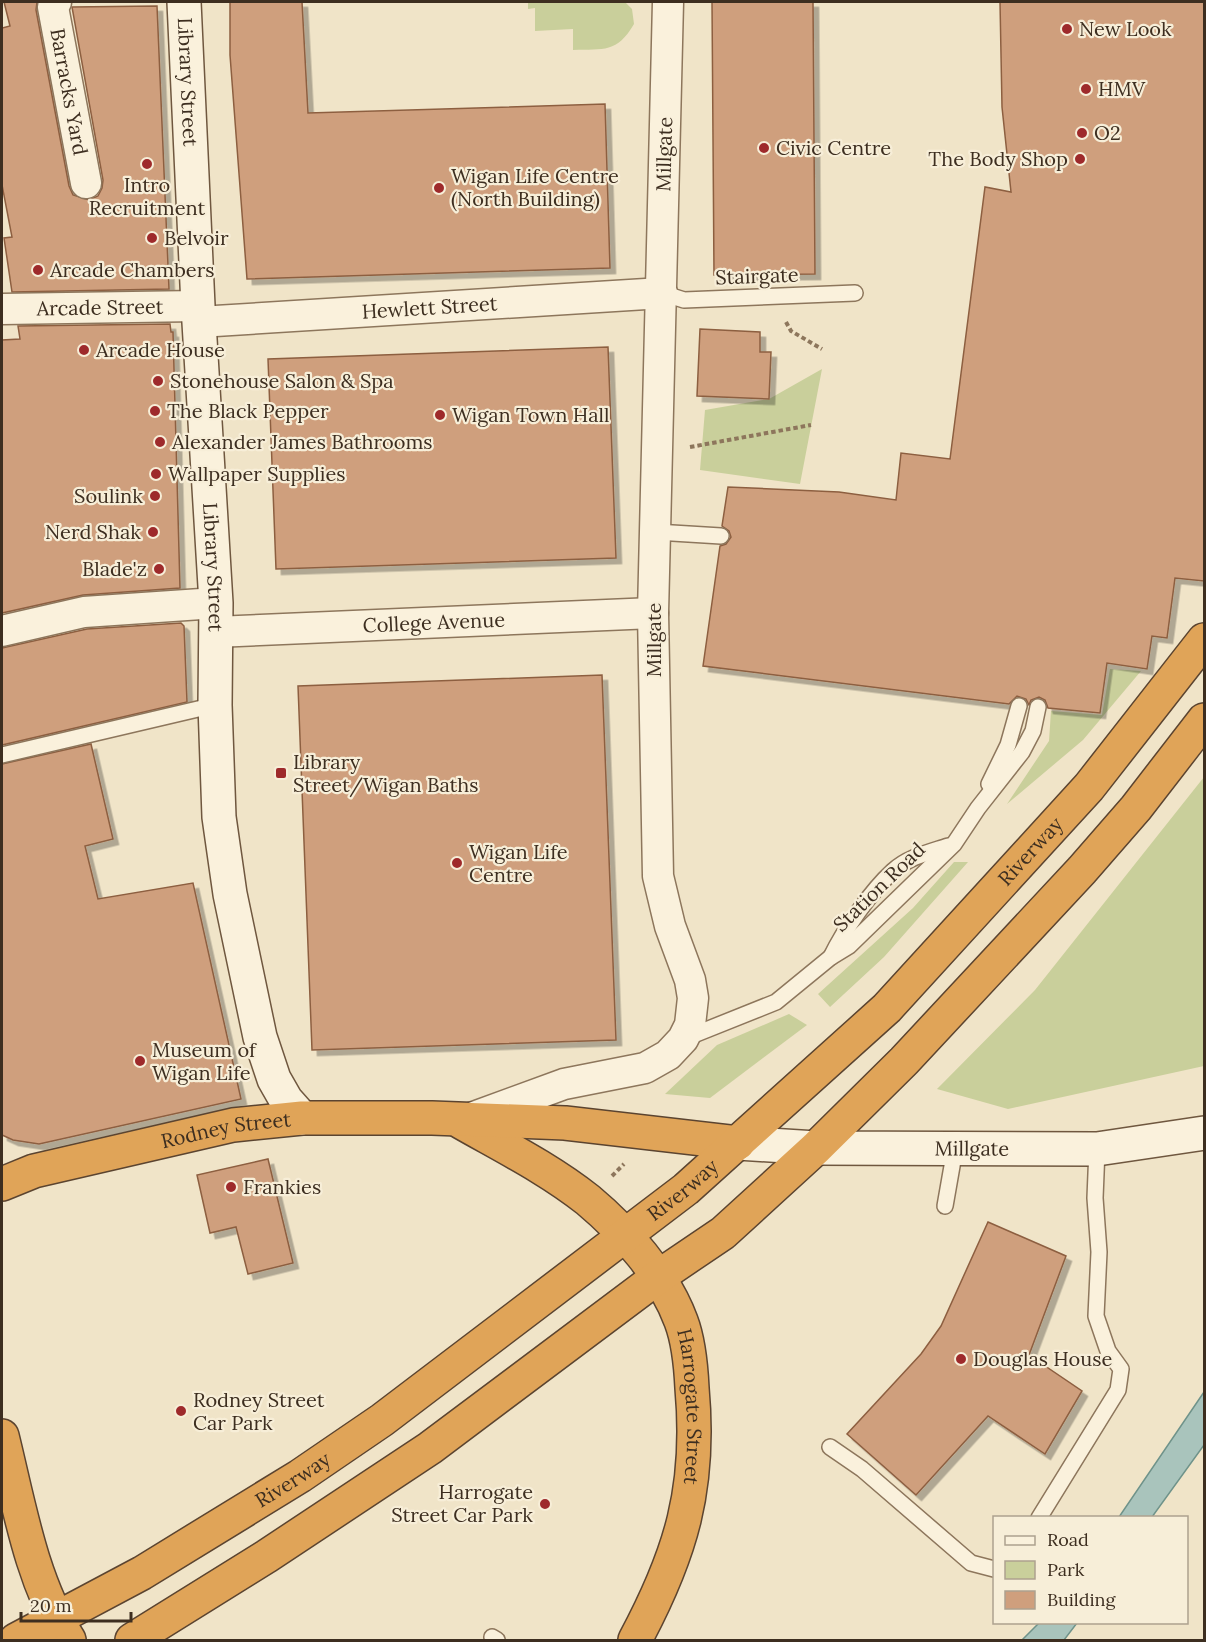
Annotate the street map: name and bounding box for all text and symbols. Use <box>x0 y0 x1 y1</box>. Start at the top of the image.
place label: New Look <box>1079 16 1172 41</box>
street label: Library Street <box>173 17 204 147</box>
marker: New Look <box>1060 22 1074 36</box>
street label: Barracks Yard <box>45 26 94 157</box>
place label: HMV <box>1098 76 1146 101</box>
marker: HMV <box>1079 82 1093 96</box>
street label: Millgate <box>650 116 677 192</box>
place label: O2 <box>1094 120 1121 145</box>
marker: O2 <box>1075 126 1089 140</box>
place label: Civic Centre <box>776 135 891 160</box>
marker: Civic Centre <box>757 141 771 155</box>
place label: The Body Shop <box>928 146 1068 171</box>
marker: The Body Shop <box>1073 152 1087 166</box>
marker: Intro Recruitment <box>140 157 154 171</box>
place label: Wigan Life Centre (North Building) <box>451 163 619 212</box>
place label: Intro Recruitment <box>89 172 206 220</box>
marker: Wigan Life Centre (North Building) <box>432 181 446 195</box>
place label: Belvoir <box>164 225 229 250</box>
marker: Belvoir <box>145 231 159 245</box>
place label: Arcade Chambers <box>49 257 215 282</box>
street label: Stairgate <box>715 262 799 289</box>
marker: Arcade Chambers <box>31 263 45 277</box>
street label: Hewlett Street <box>361 290 498 324</box>
street label: Arcade Street <box>35 294 164 320</box>
place label: Arcade House <box>95 337 225 362</box>
marker: Arcade House <box>77 343 91 357</box>
place label: Stonehouse Salon & Spa <box>170 368 394 393</box>
marker: Stonehouse Salon & Spa <box>151 374 165 388</box>
place label: The Black Pepper <box>167 398 329 423</box>
place label: Wigan Town Hall <box>452 402 609 427</box>
marker: The Black Pepper <box>148 404 162 418</box>
marker: Wigan Town Hall <box>433 408 447 422</box>
place label: Alexander James Bathrooms <box>171 429 433 454</box>
marker: Alexander James Bathrooms <box>153 435 167 449</box>
place label: Wallpaper Supplies <box>168 461 345 486</box>
marker: Wallpaper Supplies <box>149 467 163 481</box>
place label: Soulink <box>74 483 143 508</box>
marker: Soulink <box>148 489 162 503</box>
street label: Library Street <box>198 502 229 632</box>
place label: Nerd Shak <box>45 519 141 544</box>
marker: Nerd Shak <box>146 525 160 539</box>
place label: Blade'z <box>82 556 147 581</box>
marker: Blade'z <box>152 562 166 576</box>
street label: Millgate <box>641 603 666 677</box>
street label: College Avenue <box>362 606 506 638</box>
place label: Library Street/Wigan Baths <box>293 749 479 798</box>
marker: Library Street/Wigan Baths <box>274 766 288 780</box>
street label: Riverway <box>992 811 1068 891</box>
street label: Station Road <box>828 837 930 937</box>
place label: Wigan Life Centre <box>469 839 568 887</box>
marker: Wigan Life Centre <box>450 856 464 870</box>
place label: Museum of Wigan Life <box>152 1037 257 1085</box>
marker: Museum of Wigan Life <box>133 1054 147 1068</box>
street label: Rodney Street <box>158 1106 292 1153</box>
street label: Millgate <box>934 1135 1009 1161</box>
street label: Riverway <box>642 1153 723 1226</box>
place label: Frankies <box>243 1174 321 1199</box>
marker: Frankies <box>224 1180 238 1194</box>
street label: Harrogate Street <box>672 1326 707 1487</box>
place label: Douglas House <box>973 1346 1112 1371</box>
marker: Douglas House <box>954 1352 968 1366</box>
place label: Rodney Street Car Park <box>193 1387 325 1435</box>
marker: Rodney Street Car Park <box>174 1404 188 1418</box>
street label: Riverway <box>250 1446 335 1513</box>
place label: Harrogate Street Car Park <box>391 1479 533 1527</box>
marker: Harrogate Street Car Park <box>538 1497 552 1511</box>
legend <box>993 1516 1188 1624</box>
text: Road <box>1047 1528 1089 1551</box>
text: Park <box>1047 1558 1085 1581</box>
scale bar <box>21 1585 130 1623</box>
text: Building <box>1047 1588 1117 1611</box>
text: 20 m <box>30 1594 72 1617</box>

